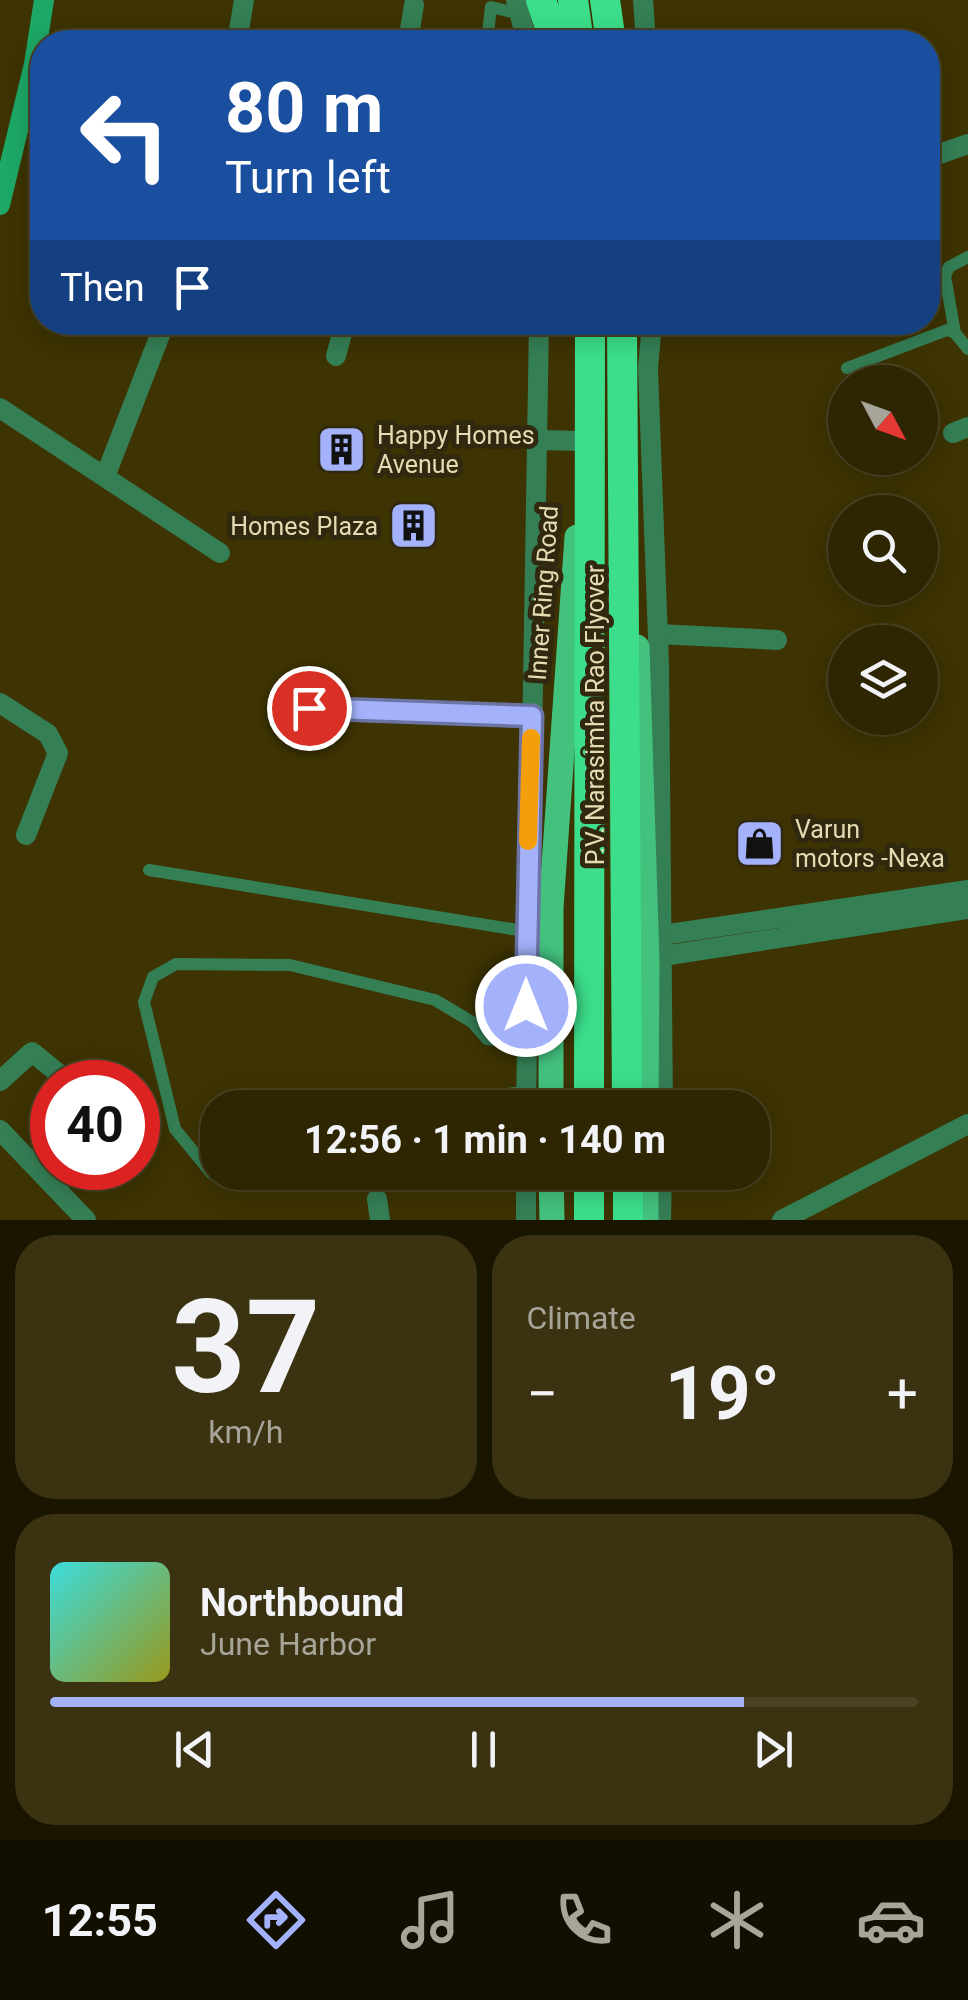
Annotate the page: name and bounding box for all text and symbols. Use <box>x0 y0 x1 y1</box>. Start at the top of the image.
text: 80 m <box>225 67 383 149</box>
icon: left <box>60 70 190 200</box>
text: Turn left <box>225 151 391 204</box>
icon: arrive <box>165 260 220 315</box>
text: Then <box>60 266 145 310</box>
north arrow <box>828 365 938 475</box>
map controls <box>828 365 938 735</box>
place label: Happy Homes Avenue <box>377 421 535 479</box>
building icon: Happy Homes Avenue <box>316 423 368 475</box>
button: search <box>828 495 938 605</box>
building icon: Homes Plaza <box>387 500 439 552</box>
street label: Inner Ring Road <box>523 505 564 681</box>
place label: Homes Plaza <box>230 512 378 541</box>
street label: P.V. Narasimha Rao Flyover <box>581 564 610 865</box>
button: layers <box>828 625 938 735</box>
pin <box>267 666 352 751</box>
icon: arrive <box>282 681 337 736</box>
place label: Varun motors -Nexa <box>795 815 945 873</box>
shop icon: Varun motors -Nexa <box>734 817 786 869</box>
position arrow <box>474 954 578 1058</box>
speed limit sign: 40 <box>30 1060 160 1190</box>
text: 12:56 · 1 min · 140 m <box>304 1118 666 1162</box>
text: 37 <box>171 1271 320 1424</box>
text: Climate <box>527 1299 636 1337</box>
text: 19° <box>665 1349 780 1437</box>
text: − <box>527 1362 558 1426</box>
text: + <box>887 1362 918 1426</box>
text: km/h <box>208 1413 283 1451</box>
text: Northbound <box>200 1581 404 1625</box>
text: June Harbor <box>200 1625 376 1663</box>
icon: previous <box>167 1722 222 1777</box>
icon: pause <box>456 1722 511 1777</box>
icon: next <box>746 1722 801 1777</box>
icon: directions <box>241 1885 311 1955</box>
icon: music <box>395 1885 465 1955</box>
icon: phone <box>549 1885 619 1955</box>
icon: climate <box>702 1885 772 1955</box>
icon: car <box>856 1885 926 1955</box>
text: 12:55 <box>42 1894 158 1947</box>

